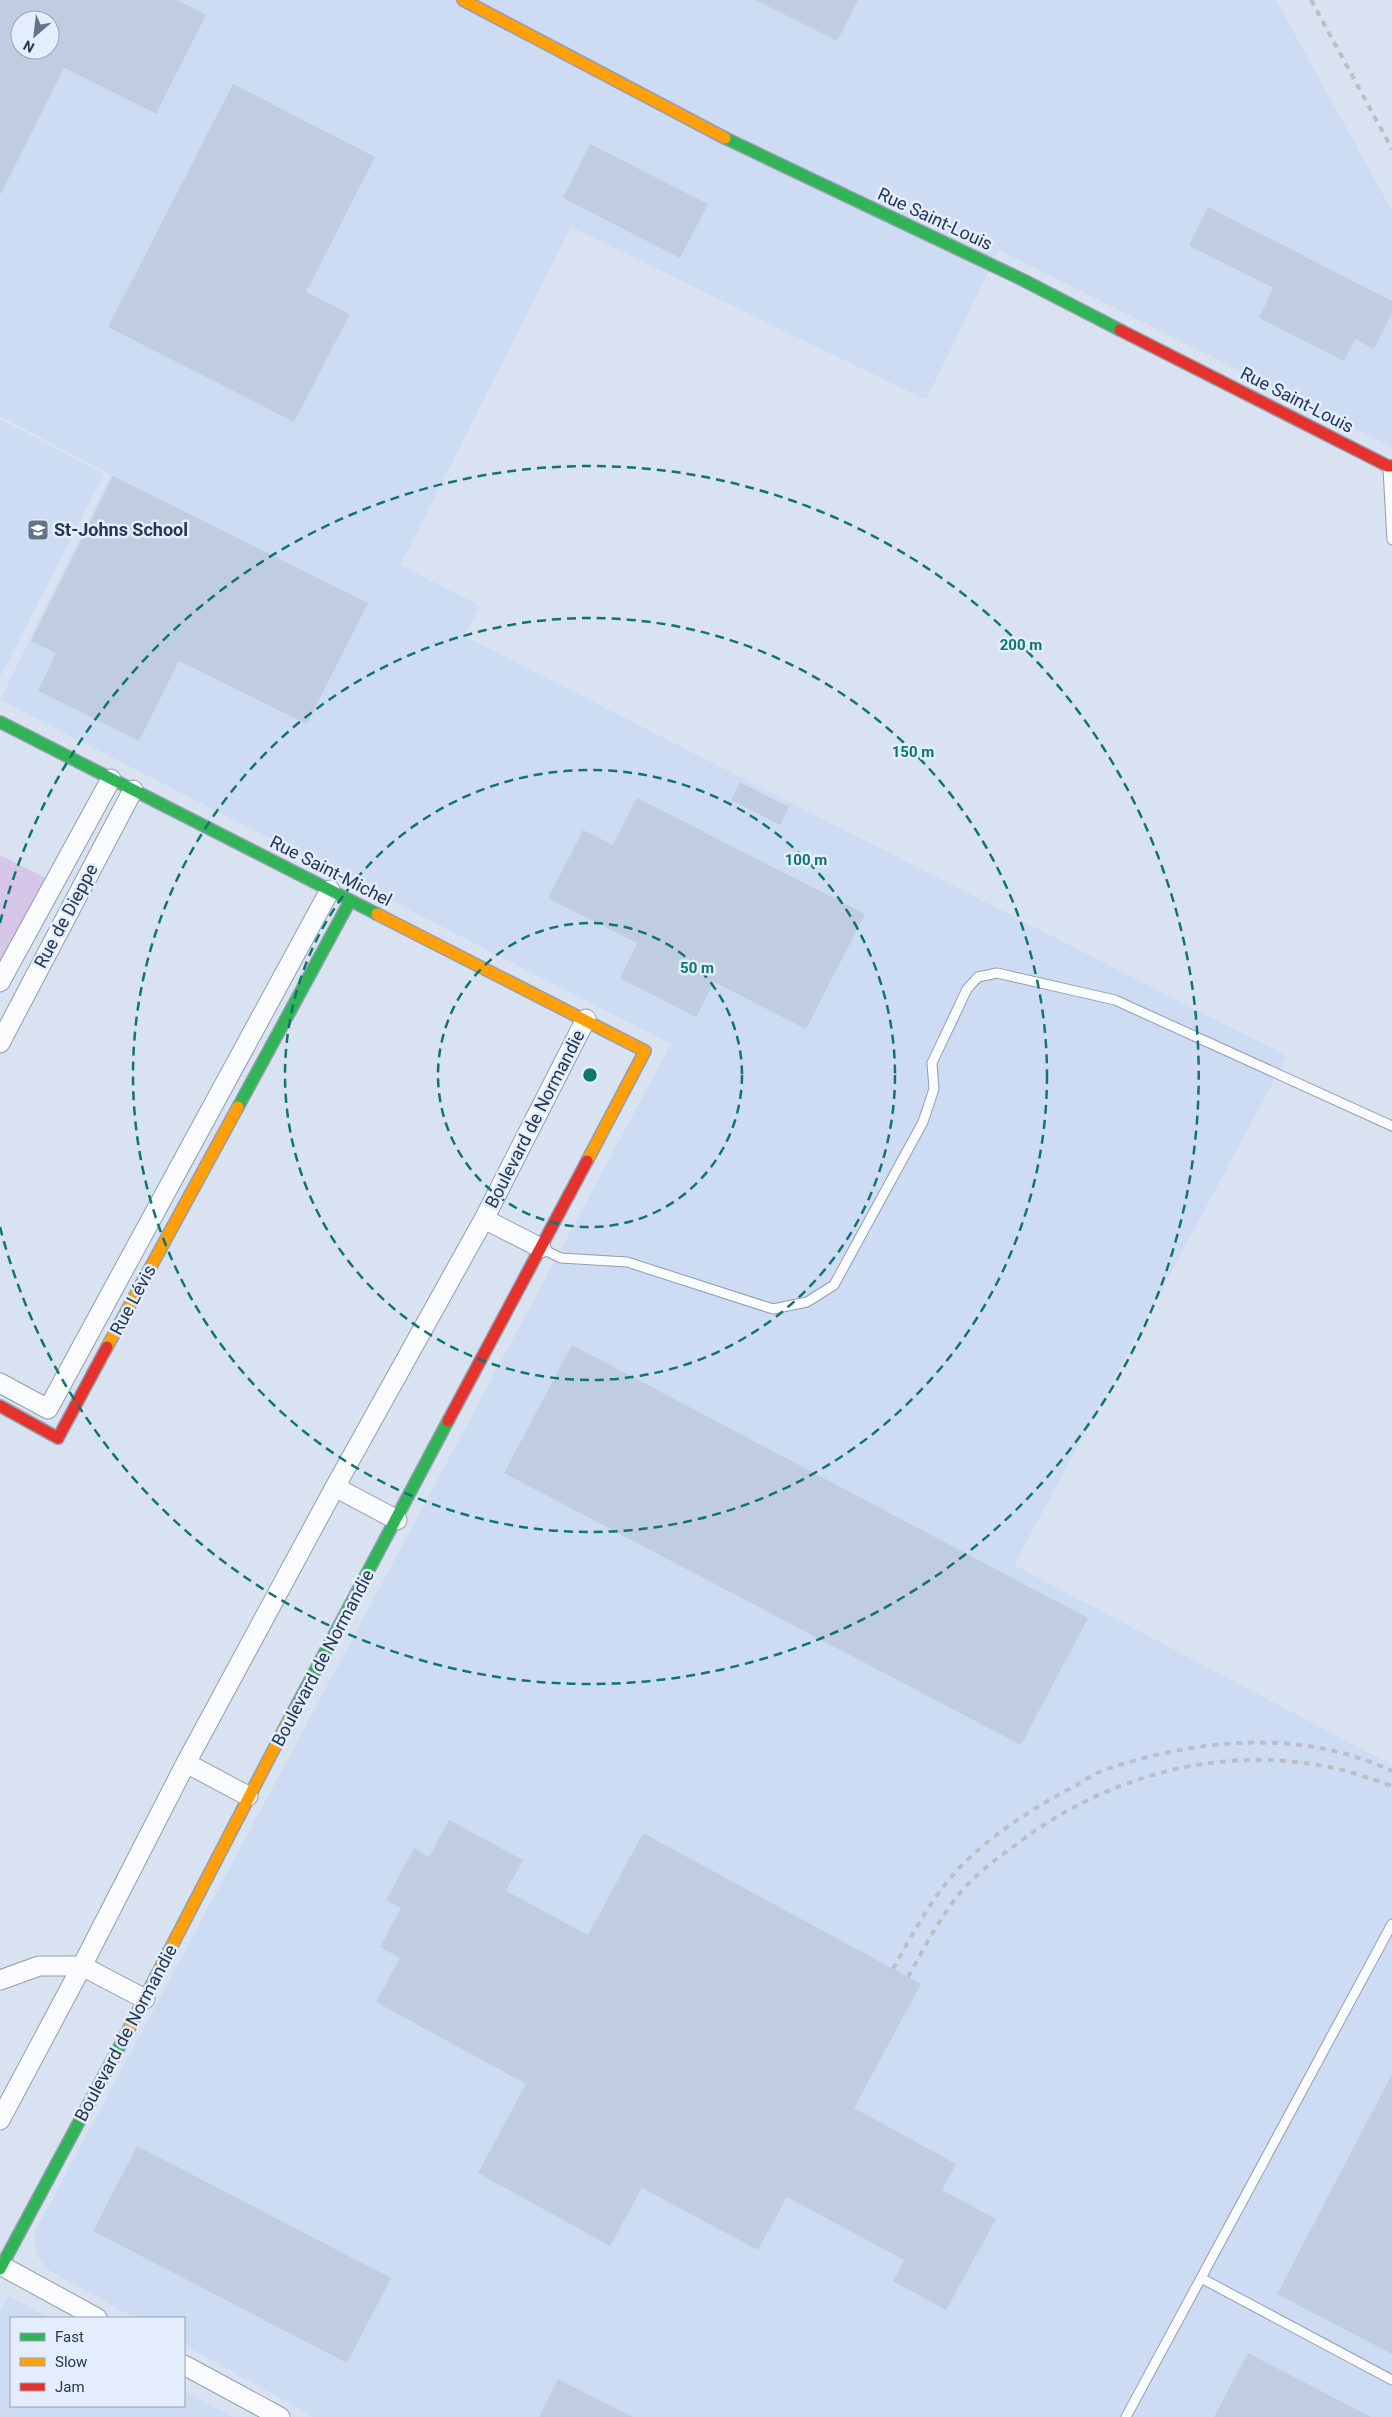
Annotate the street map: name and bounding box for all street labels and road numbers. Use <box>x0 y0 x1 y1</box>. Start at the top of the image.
street label: Rue Saint-Louis <box>874 183 996 254</box>
street label: Rue Saint-Louis <box>1237 362 1357 437</box>
street label: Rue Saint-Michel <box>267 831 396 910</box>
street label: Rue de Dieppe <box>29 860 102 971</box>
street label: Boulevard de Normandie <box>480 1026 589 1211</box>
street label: Rue Lévis <box>105 1261 160 1338</box>
street label: Boulevard de Normandie <box>267 1566 378 1750</box>
street label: Boulevard de Normandie <box>70 1941 181 2125</box>

